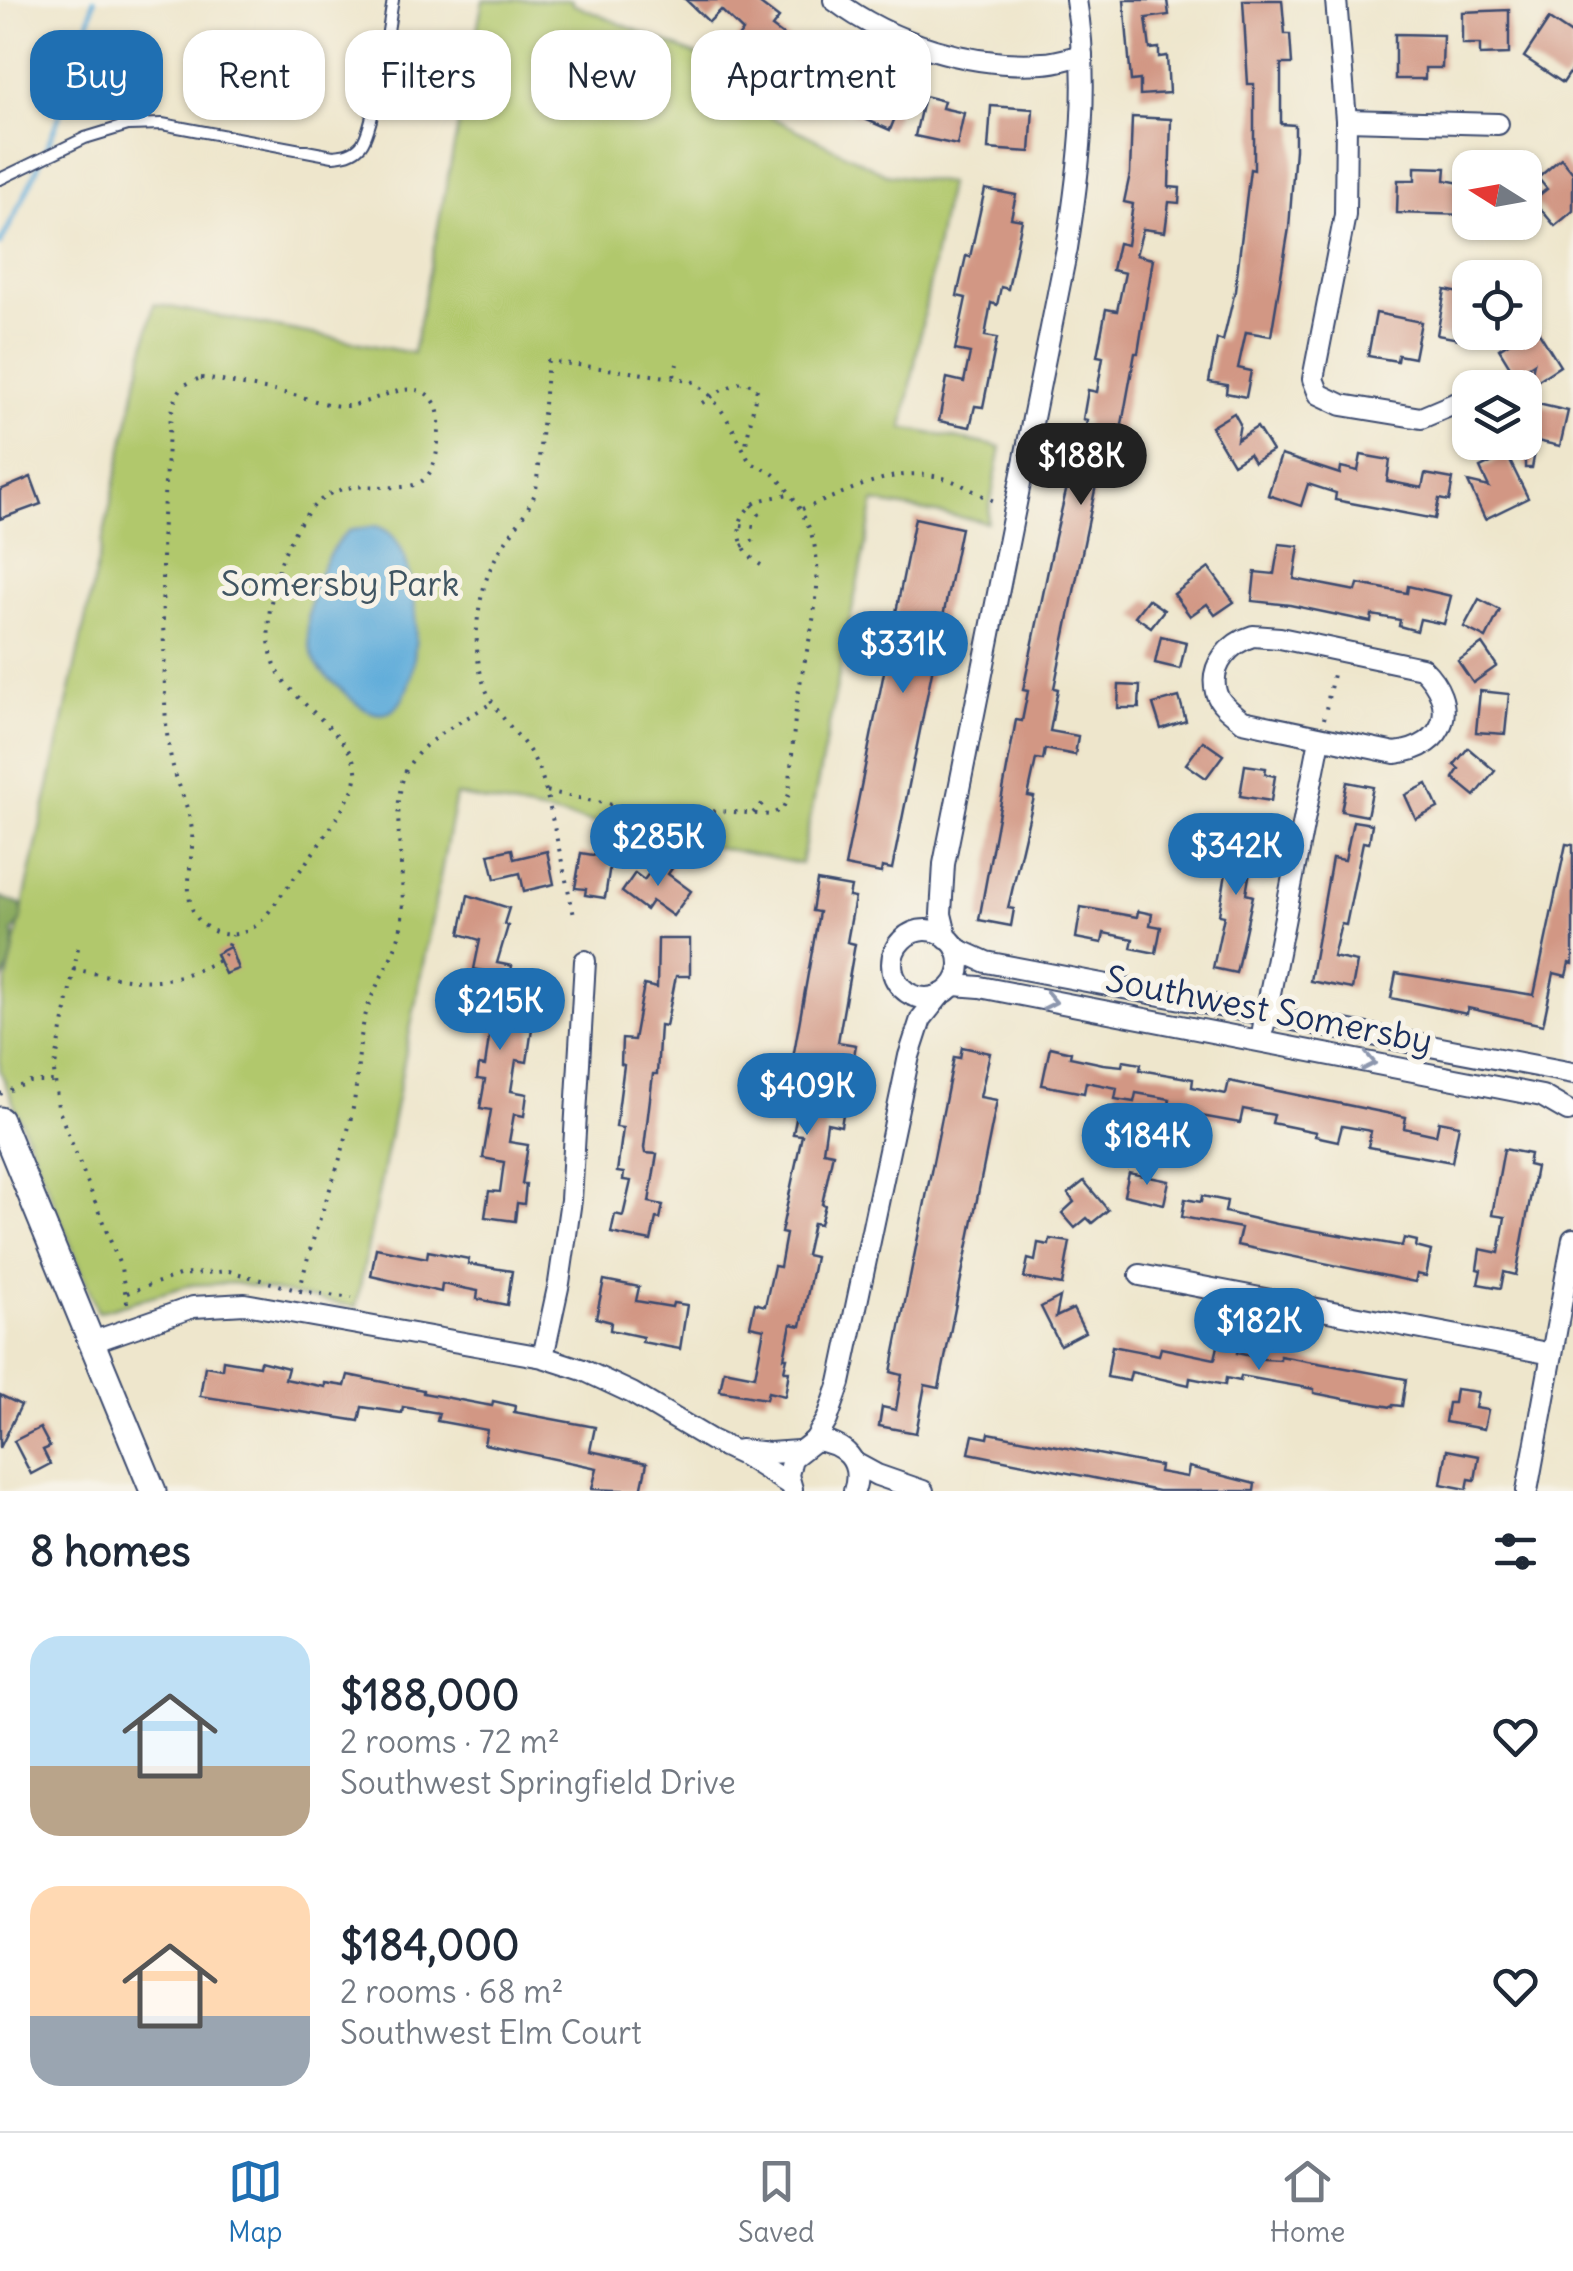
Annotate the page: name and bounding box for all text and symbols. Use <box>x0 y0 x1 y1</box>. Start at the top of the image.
chip: Buy <box>30 30 163 120</box>
chip: Rent <box>183 30 325 120</box>
chip: Filters <box>345 30 511 120</box>
chip: New <box>531 30 671 120</box>
chip: Apartment <box>691 30 931 120</box>
north arrow <box>1452 150 1542 240</box>
map controls <box>1452 150 1542 460</box>
button: locate <box>1452 260 1542 350</box>
button: layers <box>1452 370 1542 460</box>
pin: $188K <box>1011 423 1151 508</box>
text: $188K <box>1038 435 1124 476</box>
park label: Somersby Park <box>221 561 459 605</box>
pin: $331K <box>833 611 973 696</box>
text: $331K <box>860 623 946 664</box>
pin: $285K <box>588 804 728 889</box>
pin: $342K <box>1166 813 1306 898</box>
text: $285K <box>612 816 704 857</box>
text: $342K <box>1190 825 1282 866</box>
street label: Southwest Somersby <box>1102 956 1436 1062</box>
pin: $215K <box>430 968 570 1053</box>
text: $215K <box>457 980 543 1021</box>
one-way arrow <box>1041 990 1058 1011</box>
one-way arrow <box>1360 1051 1377 1072</box>
pin: $409K <box>737 1053 877 1138</box>
text: $409K <box>759 1065 855 1106</box>
pin: $184K <box>1077 1103 1217 1188</box>
text: $184K <box>1104 1115 1190 1156</box>
pin: $182K <box>1189 1288 1329 1373</box>
text: $182K <box>1216 1300 1302 1341</box>
icon: filters <box>1488 1524 1543 1579</box>
text: 8 homes <box>30 1525 191 1577</box>
text: $188,000 <box>340 1669 519 1721</box>
icon: home <box>110 1676 230 1796</box>
icon: heart <box>1488 1709 1543 1764</box>
text: 2 rooms · 72 m² <box>340 1721 560 1762</box>
text: Southwest Springfield Drive <box>340 1762 736 1803</box>
text: $184,000 <box>340 1919 519 1971</box>
icon: home <box>110 1926 230 2046</box>
icon: heart <box>1488 1959 1543 2014</box>
text: 2 rooms · 68 m² <box>340 1971 563 2012</box>
text: Southwest Elm Court <box>340 2012 642 2053</box>
tab: Map <box>228 2154 283 2250</box>
tab: Saved <box>738 2154 815 2250</box>
tab: Home <box>1270 2154 1345 2250</box>

